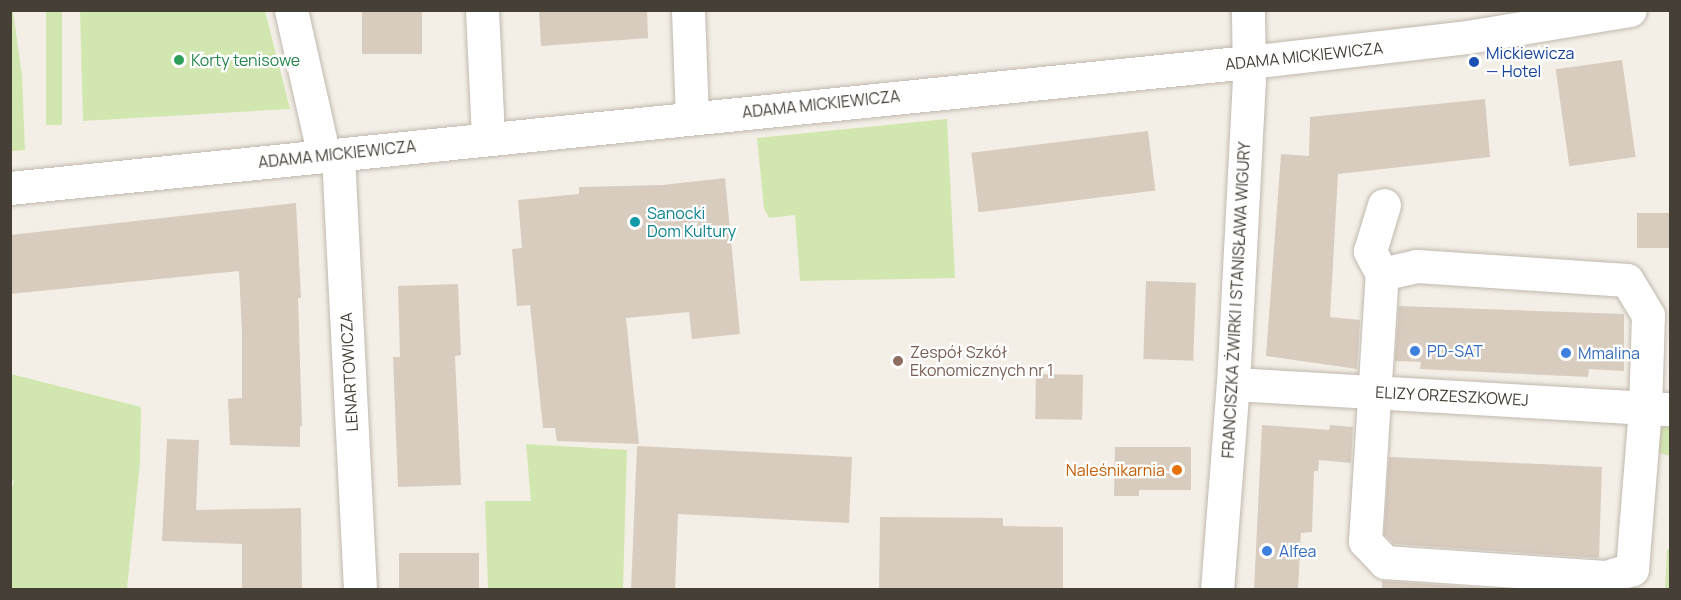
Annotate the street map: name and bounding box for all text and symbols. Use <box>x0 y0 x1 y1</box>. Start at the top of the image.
street label: ADAMA MICKIEWICZA <box>1224 38 1384 74</box>
place label: Mickiewicza — Hotel <box>1486 43 1574 81</box>
place label: Korty tenisowe <box>191 50 300 70</box>
marker: Korty tenisowe <box>172 53 186 67</box>
marker: Mickiewicza — Hotel <box>1467 55 1481 69</box>
street label: ADAMA MICKIEWICZA <box>741 86 901 122</box>
street label: ADAMA MICKIEWICZA <box>257 136 417 172</box>
street label: FRANCISZKA ŻWIRKI I STANISŁAWA WIGURY <box>1218 141 1254 459</box>
place label: Sanocki Dom Kultury <box>647 203 736 241</box>
marker: Sanocki Dom Kultury <box>628 215 642 229</box>
street label: LENARTOWICZA <box>336 312 362 432</box>
place label: PD-SAT <box>1427 341 1483 361</box>
place label: Zespół Szkół Ekonomicznych nr 1 <box>910 342 1053 380</box>
place label: Mmalina <box>1578 343 1640 363</box>
marker: PD-SAT <box>1408 344 1422 358</box>
marker: Mmalina <box>1559 346 1573 360</box>
marker: Zespół Szkół Ekonomicznych nr 1 <box>891 354 905 368</box>
street label: ELIZY ORZESZKOWEJ <box>1374 382 1530 410</box>
place label: Naleśnikarnia <box>1066 460 1165 480</box>
marker: Naleśnikarnia <box>1170 463 1184 477</box>
place label: Alfea <box>1279 541 1316 561</box>
marker: Alfea <box>1260 544 1274 558</box>

